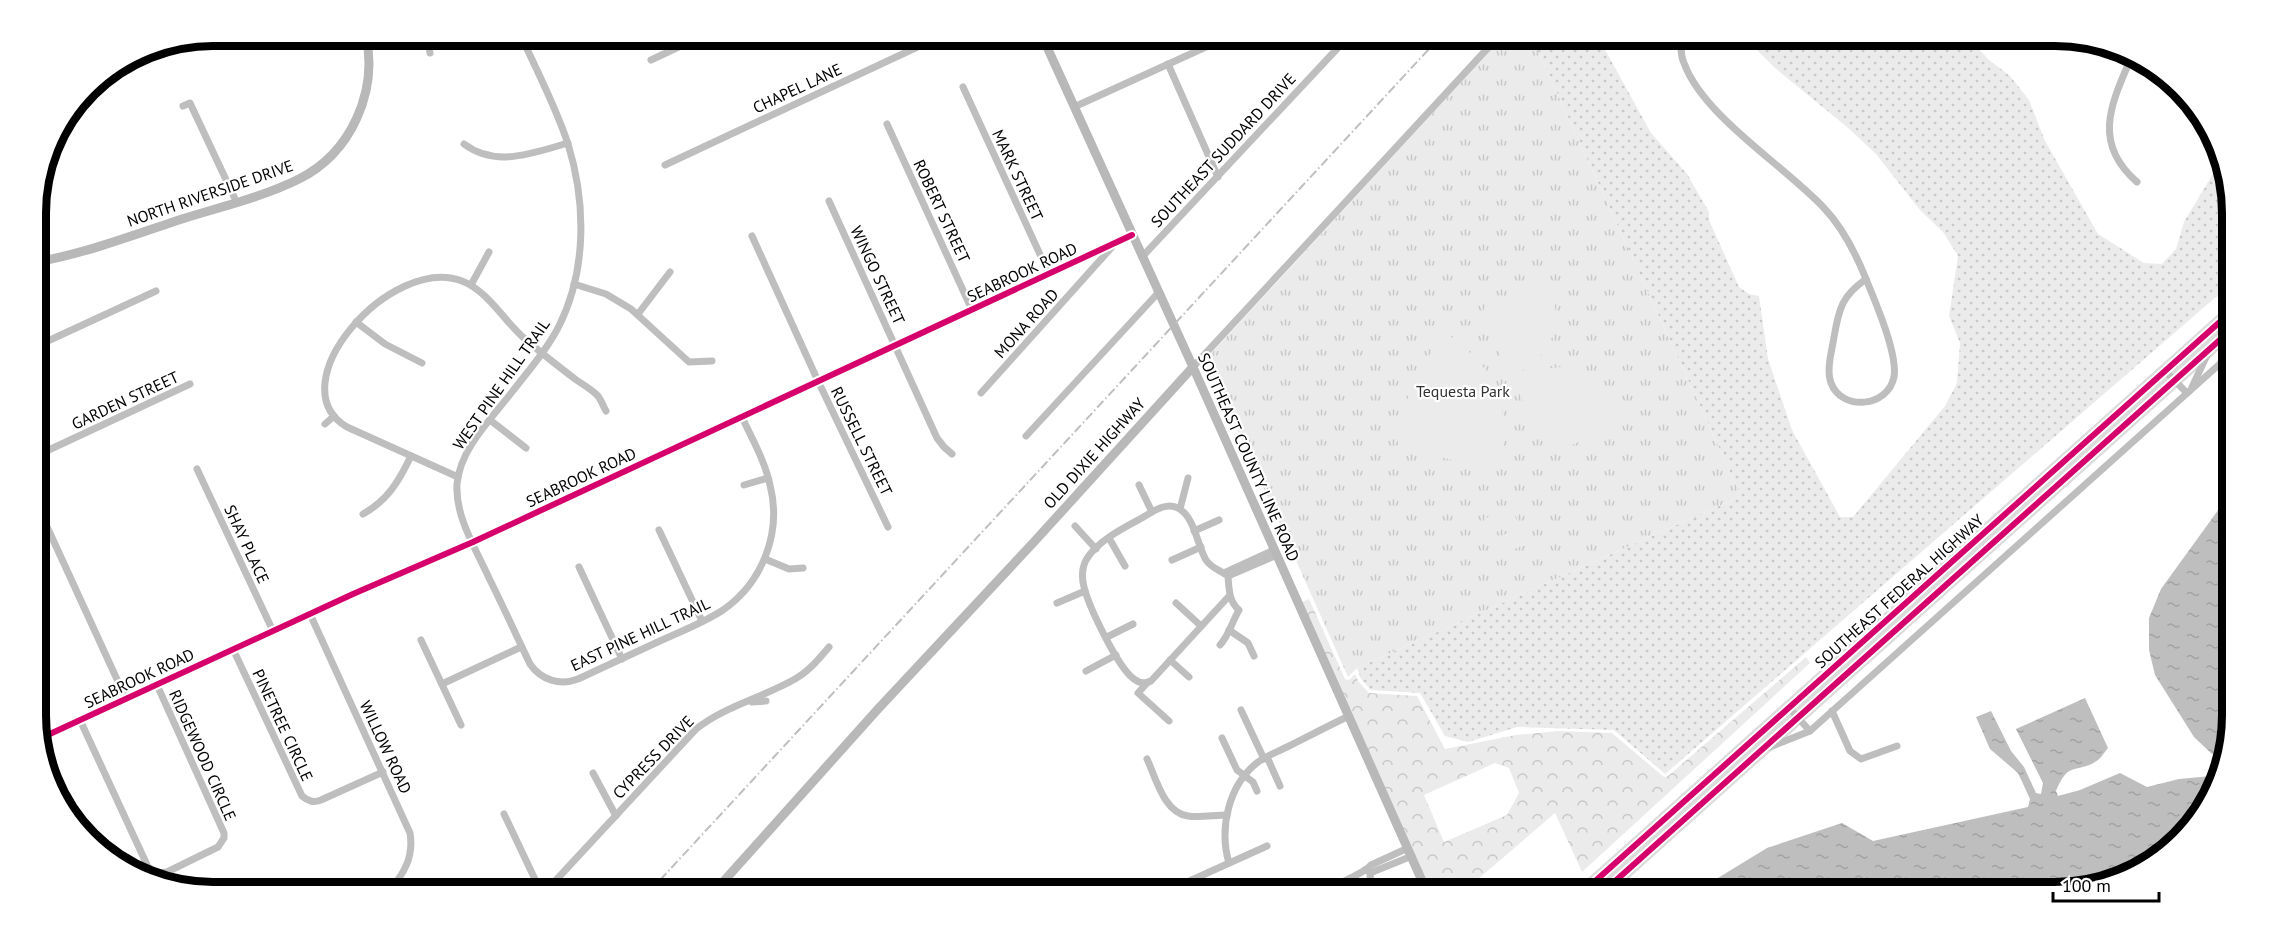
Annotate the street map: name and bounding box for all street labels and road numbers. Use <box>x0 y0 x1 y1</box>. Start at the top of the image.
street label: CHAPEL LANE <box>749 59 845 117</box>
street label: SOUTHEAST SUDDARD DRIVE <box>1146 69 1300 231</box>
street label: MARK STREET <box>988 126 1048 224</box>
street label: NORTH RIVERSIDE DRIVE <box>124 155 296 231</box>
street label: ROBERT STREET <box>909 156 975 266</box>
street label: WINGO STREET <box>846 222 910 328</box>
street label: SEABROOK ROAD <box>964 238 1080 306</box>
street label: MONA ROAD <box>990 284 1062 362</box>
street label: WEST PINE HILL TRAIL <box>448 315 554 453</box>
street label: SOUTHEAST COUNTY LINE ROAD <box>1194 349 1304 565</box>
street label: GARDEN STREET <box>68 366 182 434</box>
street label: RUSSELL STREET <box>827 383 897 499</box>
street label: OLD DIXIE HIGHWAY <box>1039 393 1149 513</box>
street label: SEABROOK ROAD <box>523 443 639 511</box>
street label: SHAY PLACE <box>220 502 274 586</box>
street label: SOUTHEAST FEDERAL HIGHWAY <box>1810 510 1988 672</box>
street label: EAST PINE HILL TRAIL <box>567 593 713 675</box>
street label: SEABROOK ROAD <box>81 644 197 712</box>
street label: PINETREE CIRCLE <box>248 666 318 784</box>
street label: RIDGEWOOD CIRCLE <box>165 686 241 824</box>
street label: WILLOW ROAD <box>356 697 416 797</box>
street label: CYPRESS DRIVE <box>608 711 698 803</box>

